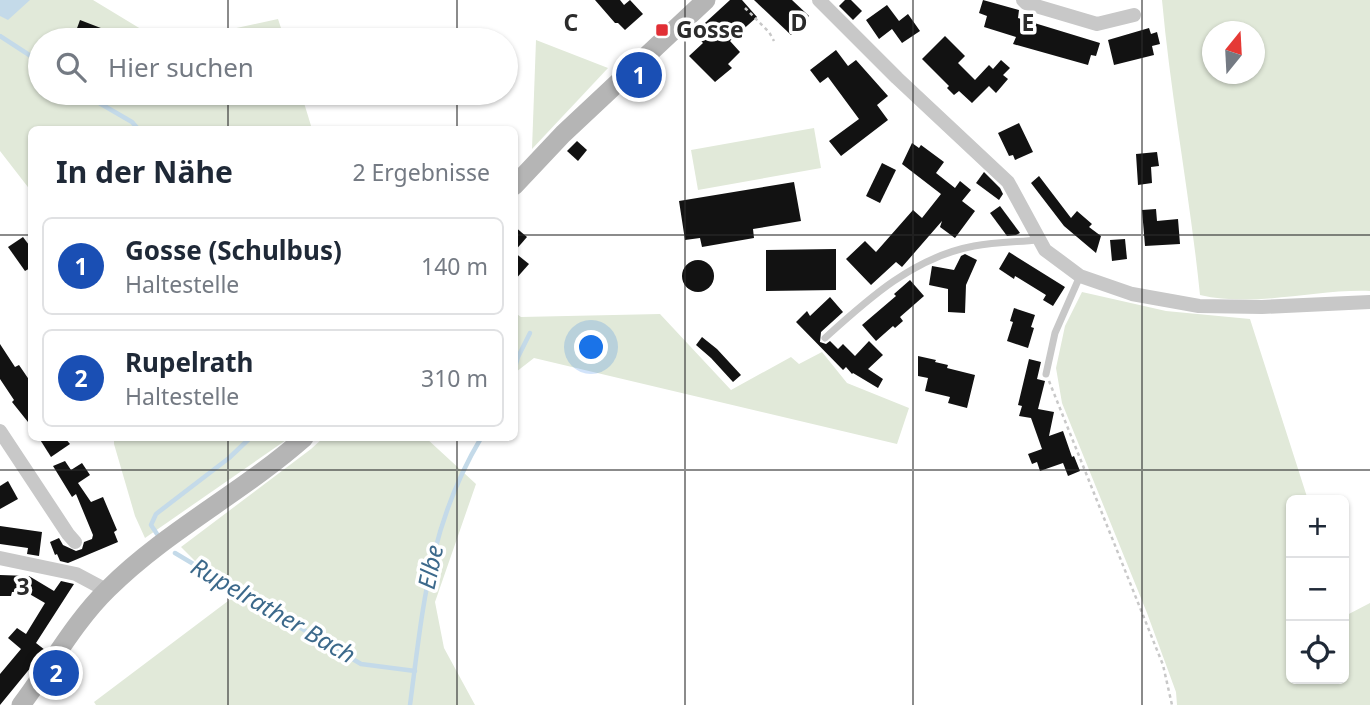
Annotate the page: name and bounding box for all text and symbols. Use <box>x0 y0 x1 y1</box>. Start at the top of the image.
text: C <box>564 6 579 38</box>
text: D <box>791 6 807 38</box>
text: E <box>1022 6 1034 38</box>
place label: Gosse <box>676 13 744 45</box>
north arrow <box>1202 21 1265 84</box>
marker: Gosse <box>654 22 670 38</box>
search box <box>28 28 518 105</box>
icon: search <box>52 48 90 86</box>
text: Hier suchen <box>108 49 254 85</box>
pin: 1 <box>616 49 662 101</box>
text: In der Nähe <box>56 151 233 192</box>
text: 2 Ergebnisse <box>352 156 490 188</box>
text: Gosse (Schulbus) <box>125 232 342 268</box>
text: 1 <box>74 250 88 282</box>
text: 140 m <box>421 250 488 282</box>
text: Haltestelle <box>125 268 239 300</box>
your location <box>574 330 608 364</box>
text: Rupelrath <box>125 344 254 380</box>
text: 2 <box>74 362 88 394</box>
text: 310 m <box>421 362 488 394</box>
text: Haltestelle <box>125 380 239 412</box>
map controls <box>1286 495 1349 684</box>
button: + <box>1286 495 1349 558</box>
water label: Elbe <box>409 542 450 592</box>
water label: Rupelrather Bach <box>185 549 362 670</box>
button: − <box>1286 558 1349 621</box>
text: 3 <box>16 570 30 602</box>
button: locate <box>1286 621 1349 684</box>
pin: 2 <box>33 647 79 699</box>

